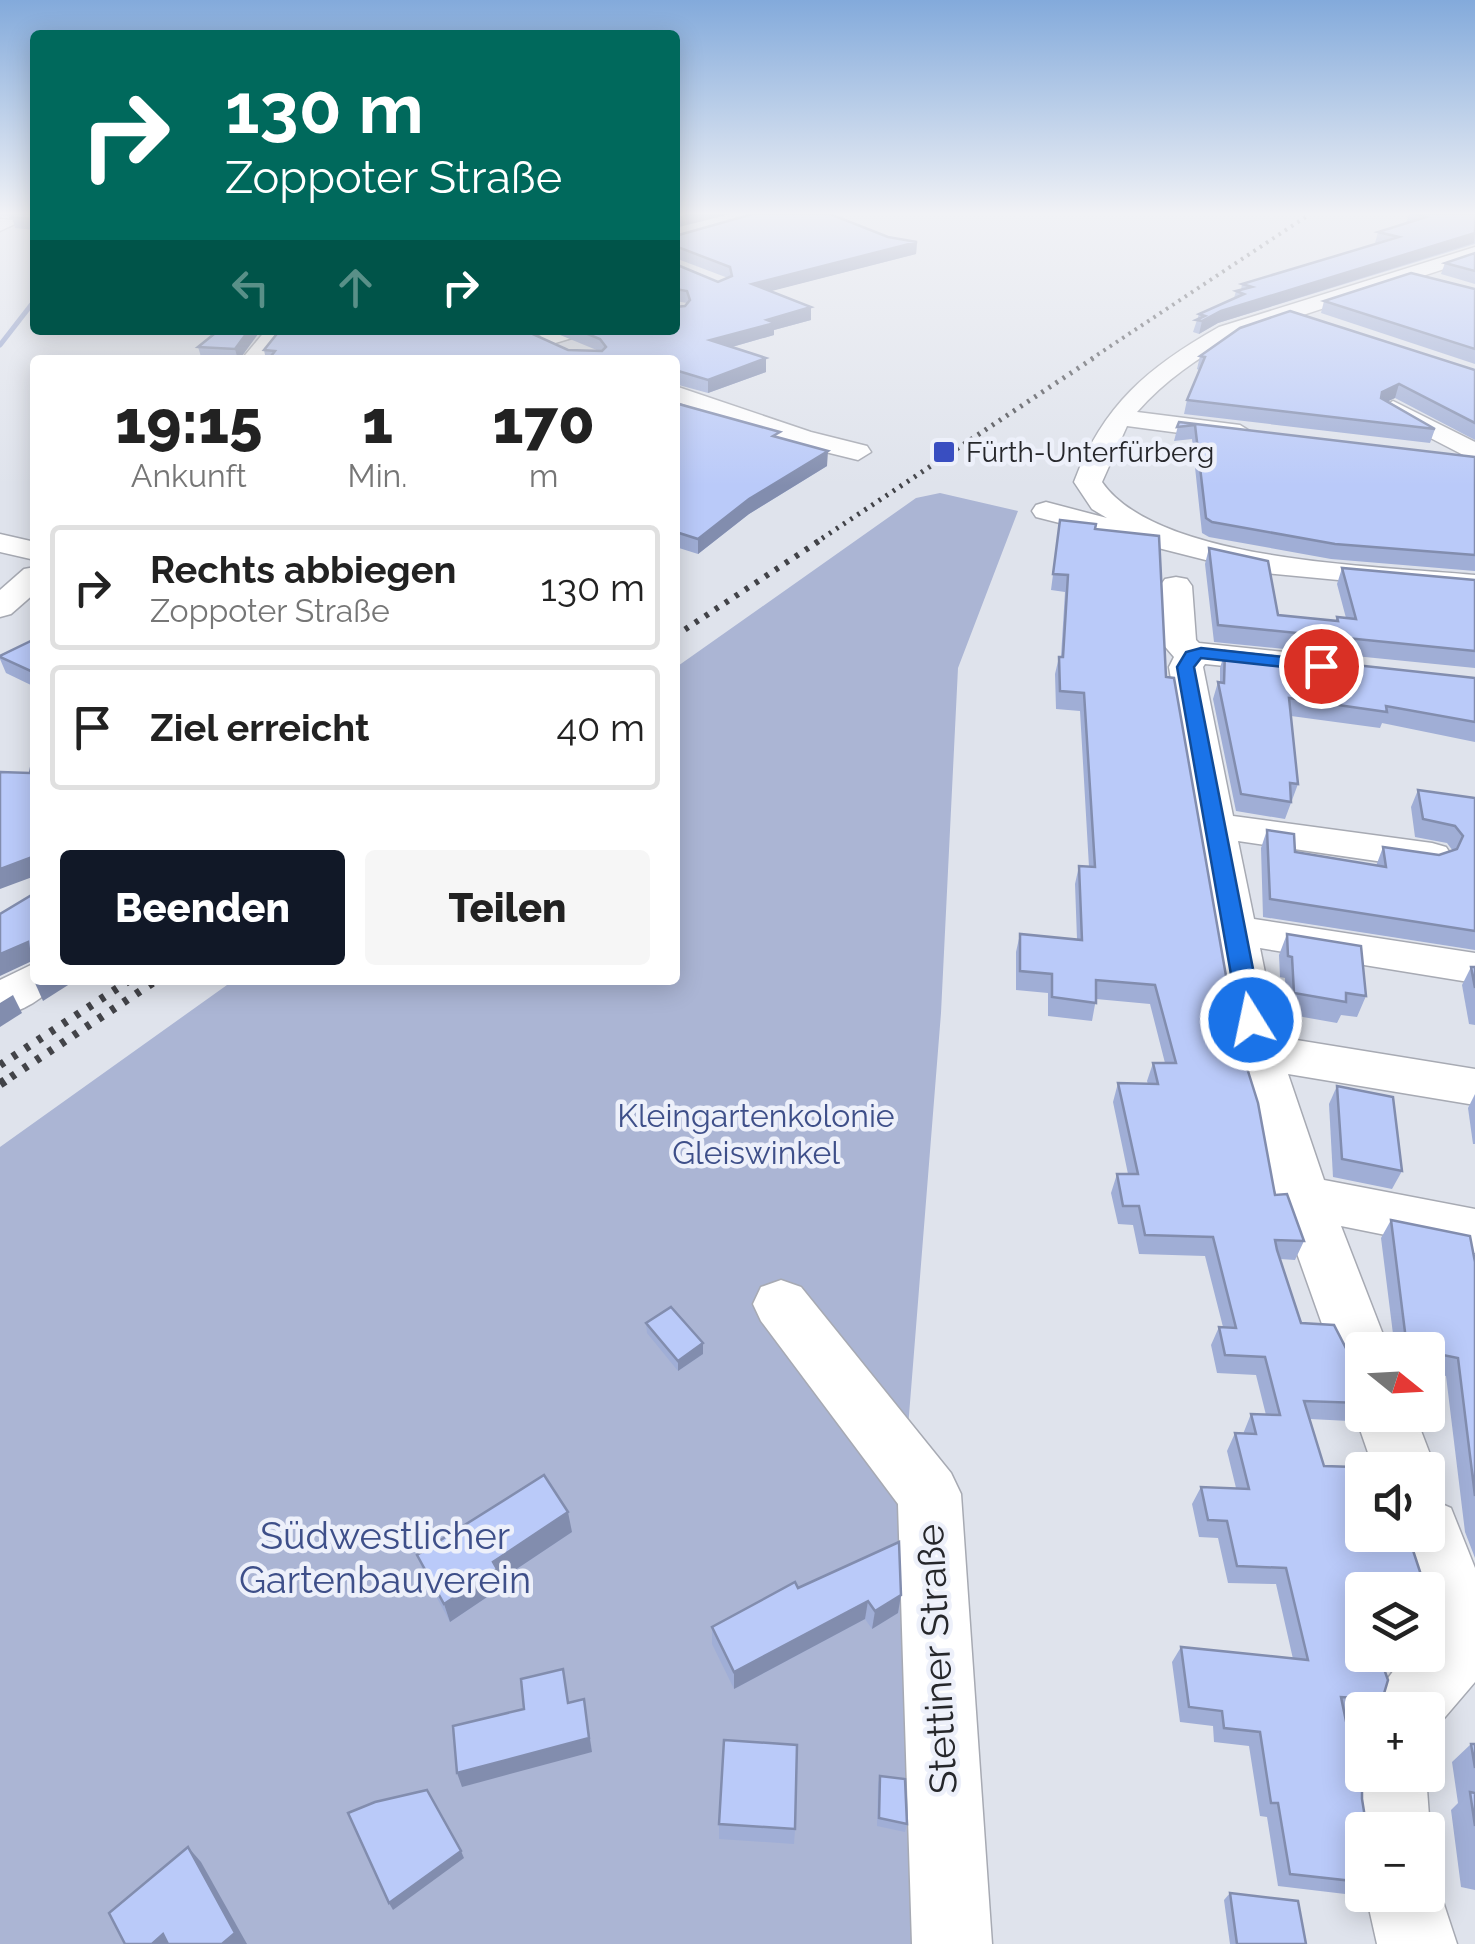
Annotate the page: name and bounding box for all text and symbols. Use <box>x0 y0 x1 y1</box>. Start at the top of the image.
text: 130 m <box>225 67 424 149</box>
icon: right <box>60 70 190 200</box>
text: Zoppoter Straße <box>225 151 562 204</box>
icon: left <box>223 260 278 315</box>
icon: ahead <box>328 260 383 315</box>
icon: right <box>433 260 488 315</box>
text: 19:15 <box>115 387 263 457</box>
text: 1 <box>362 387 393 457</box>
text: 170 <box>492 387 595 457</box>
place label: Fürth-Unterfürberg <box>966 436 1214 469</box>
marker: Fürth-Unterfürberg <box>931 439 957 465</box>
text: Ankunft <box>131 457 247 494</box>
text: Min. <box>348 457 407 494</box>
text: m <box>529 457 558 494</box>
text: Rechts abbiegen <box>150 547 456 592</box>
icon: right <box>65 560 120 615</box>
text: 130 m <box>541 565 645 610</box>
text: Zoppoter Straße <box>150 592 390 629</box>
pin <box>1279 624 1364 709</box>
icon: arrive <box>1294 639 1349 694</box>
icon: arrive <box>65 700 120 755</box>
text: Ziel erreicht <box>150 705 370 750</box>
text: 40 m <box>556 705 645 750</box>
button: Beenden <box>60 850 345 965</box>
button: Teilen <box>365 850 650 965</box>
position arrow <box>1199 968 1303 1072</box>
park label: Kleingartenkolonie Gleiswinkel <box>617 1097 895 1171</box>
north arrow <box>1345 1332 1445 1432</box>
map controls <box>1345 1332 1445 1912</box>
button: sound <box>1345 1452 1445 1552</box>
park label: Südwestlicher Gartenbauverein <box>239 1513 531 1602</box>
street label: Stettiner Straße <box>907 1523 966 1795</box>
button: layers <box>1345 1572 1445 1672</box>
button: + <box>1345 1692 1445 1792</box>
button: − <box>1345 1812 1445 1912</box>

